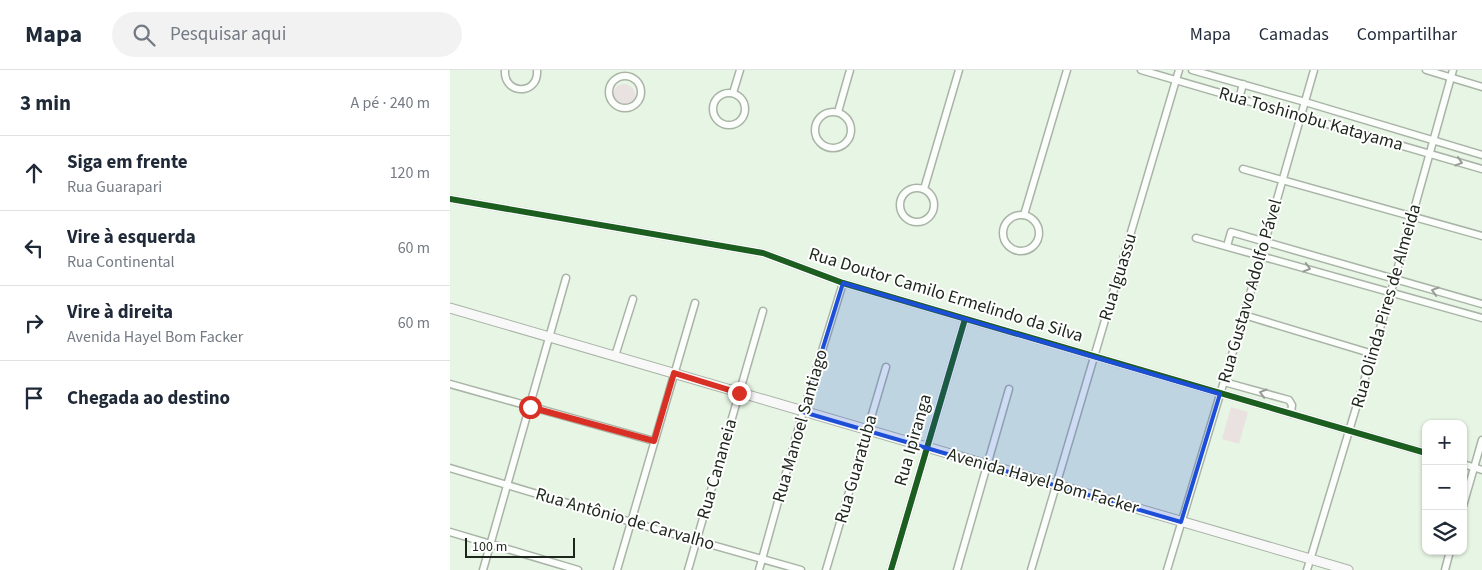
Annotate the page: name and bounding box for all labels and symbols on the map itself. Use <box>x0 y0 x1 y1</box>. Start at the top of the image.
street label: Rua Toshinobu Katayama <box>1216 81 1406 157</box>
one-way arrow <box>1454 157 1462 167</box>
street label: Rua Gustavo Adolfo Pável <box>1212 196 1288 386</box>
street label: Rua Olinda Pires de Almeida <box>1345 201 1427 411</box>
street label: Rua Iguassu <box>1093 230 1143 324</box>
street label: Rua Doutor Camilo Ermelindo da Silva <box>806 241 1086 349</box>
one-way arrow <box>1302 263 1310 273</box>
one-way arrow <box>1431 286 1440 297</box>
street label: Rua Manoel Santiago <box>766 346 834 506</box>
route end <box>728 382 751 405</box>
one-way arrow <box>1259 388 1268 399</box>
street label: Rua Ipiranga <box>888 391 938 489</box>
route start <box>519 396 542 419</box>
street label: Rua Guaratuba <box>829 412 883 526</box>
street label: Rua Cananeia <box>691 416 743 522</box>
street label: Avenida Hayel Bom Facker <box>944 442 1142 521</box>
street label: Rua Antônio de Carvalho <box>532 481 718 557</box>
scale bar <box>465 535 575 558</box>

